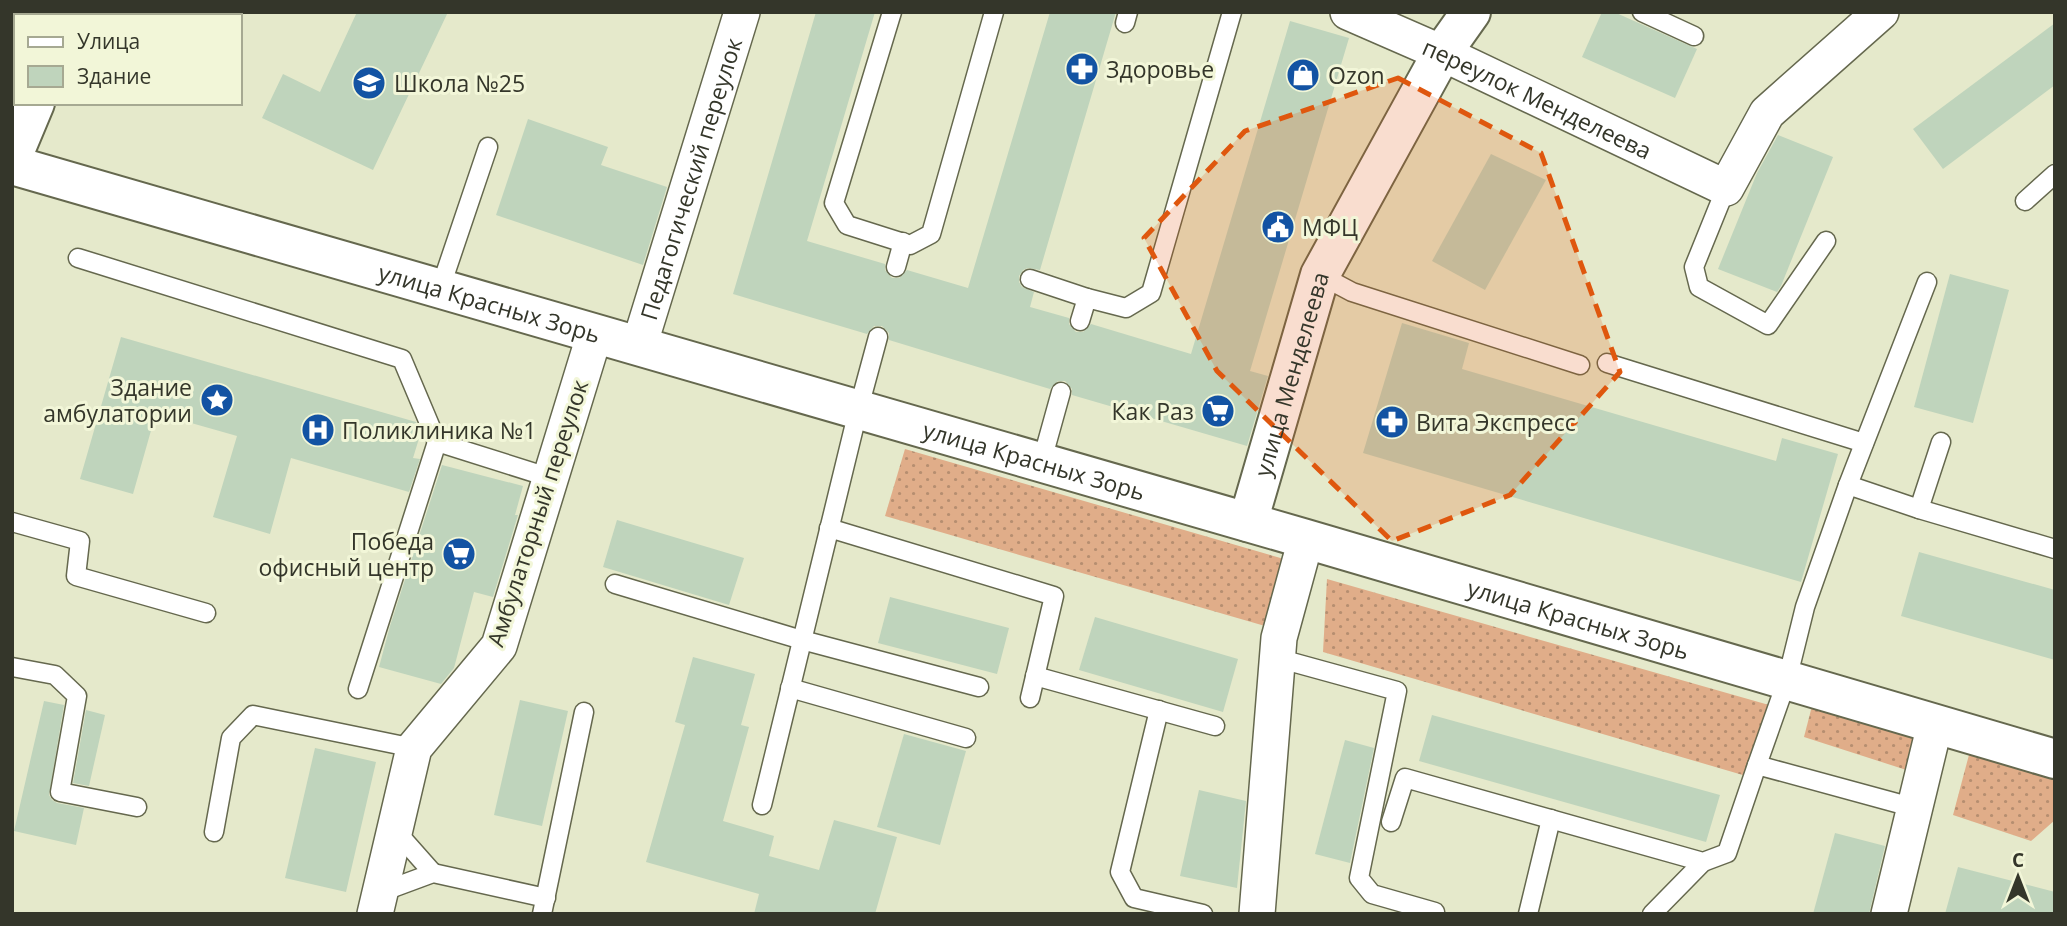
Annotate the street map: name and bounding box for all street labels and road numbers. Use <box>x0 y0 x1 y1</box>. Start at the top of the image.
street label: переулок Менделеева <box>1418 31 1657 166</box>
street label: Педагогический переулок <box>632 34 749 324</box>
street label: улица Красных Зорь <box>375 256 604 350</box>
street label: улица Менделеева <box>1246 268 1336 480</box>
street label: Амбулаторный переулок <box>479 375 595 650</box>
street label: улица Красных Зорь <box>919 413 1149 508</box>
street label: улица Красных Зорь <box>1464 571 1693 667</box>

